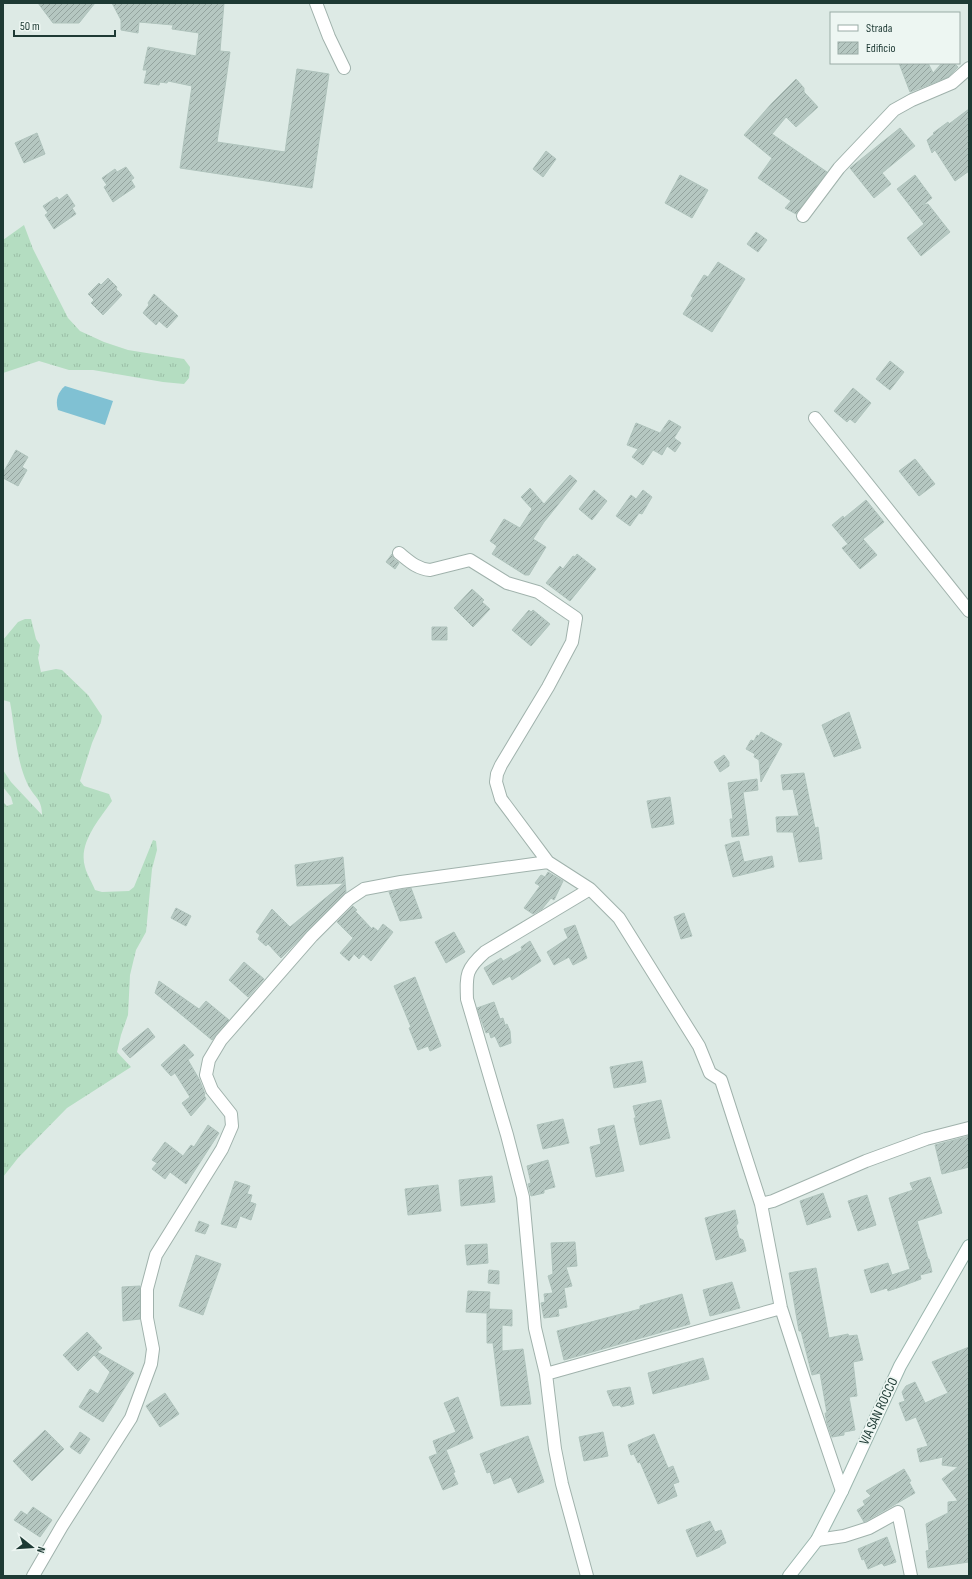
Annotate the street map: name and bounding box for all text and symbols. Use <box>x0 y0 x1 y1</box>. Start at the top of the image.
scale bar <box>14 12 115 38</box>
legend <box>830 12 960 64</box>
text: 50 m <box>20 19 40 34</box>
text: Strada <box>866 21 893 36</box>
text: Edificio <box>866 41 895 56</box>
street label: VIA SAN ROCCO <box>855 1375 901 1448</box>
north arrow <box>12 1527 52 1567</box>
text: N <box>34 1545 48 1555</box>

